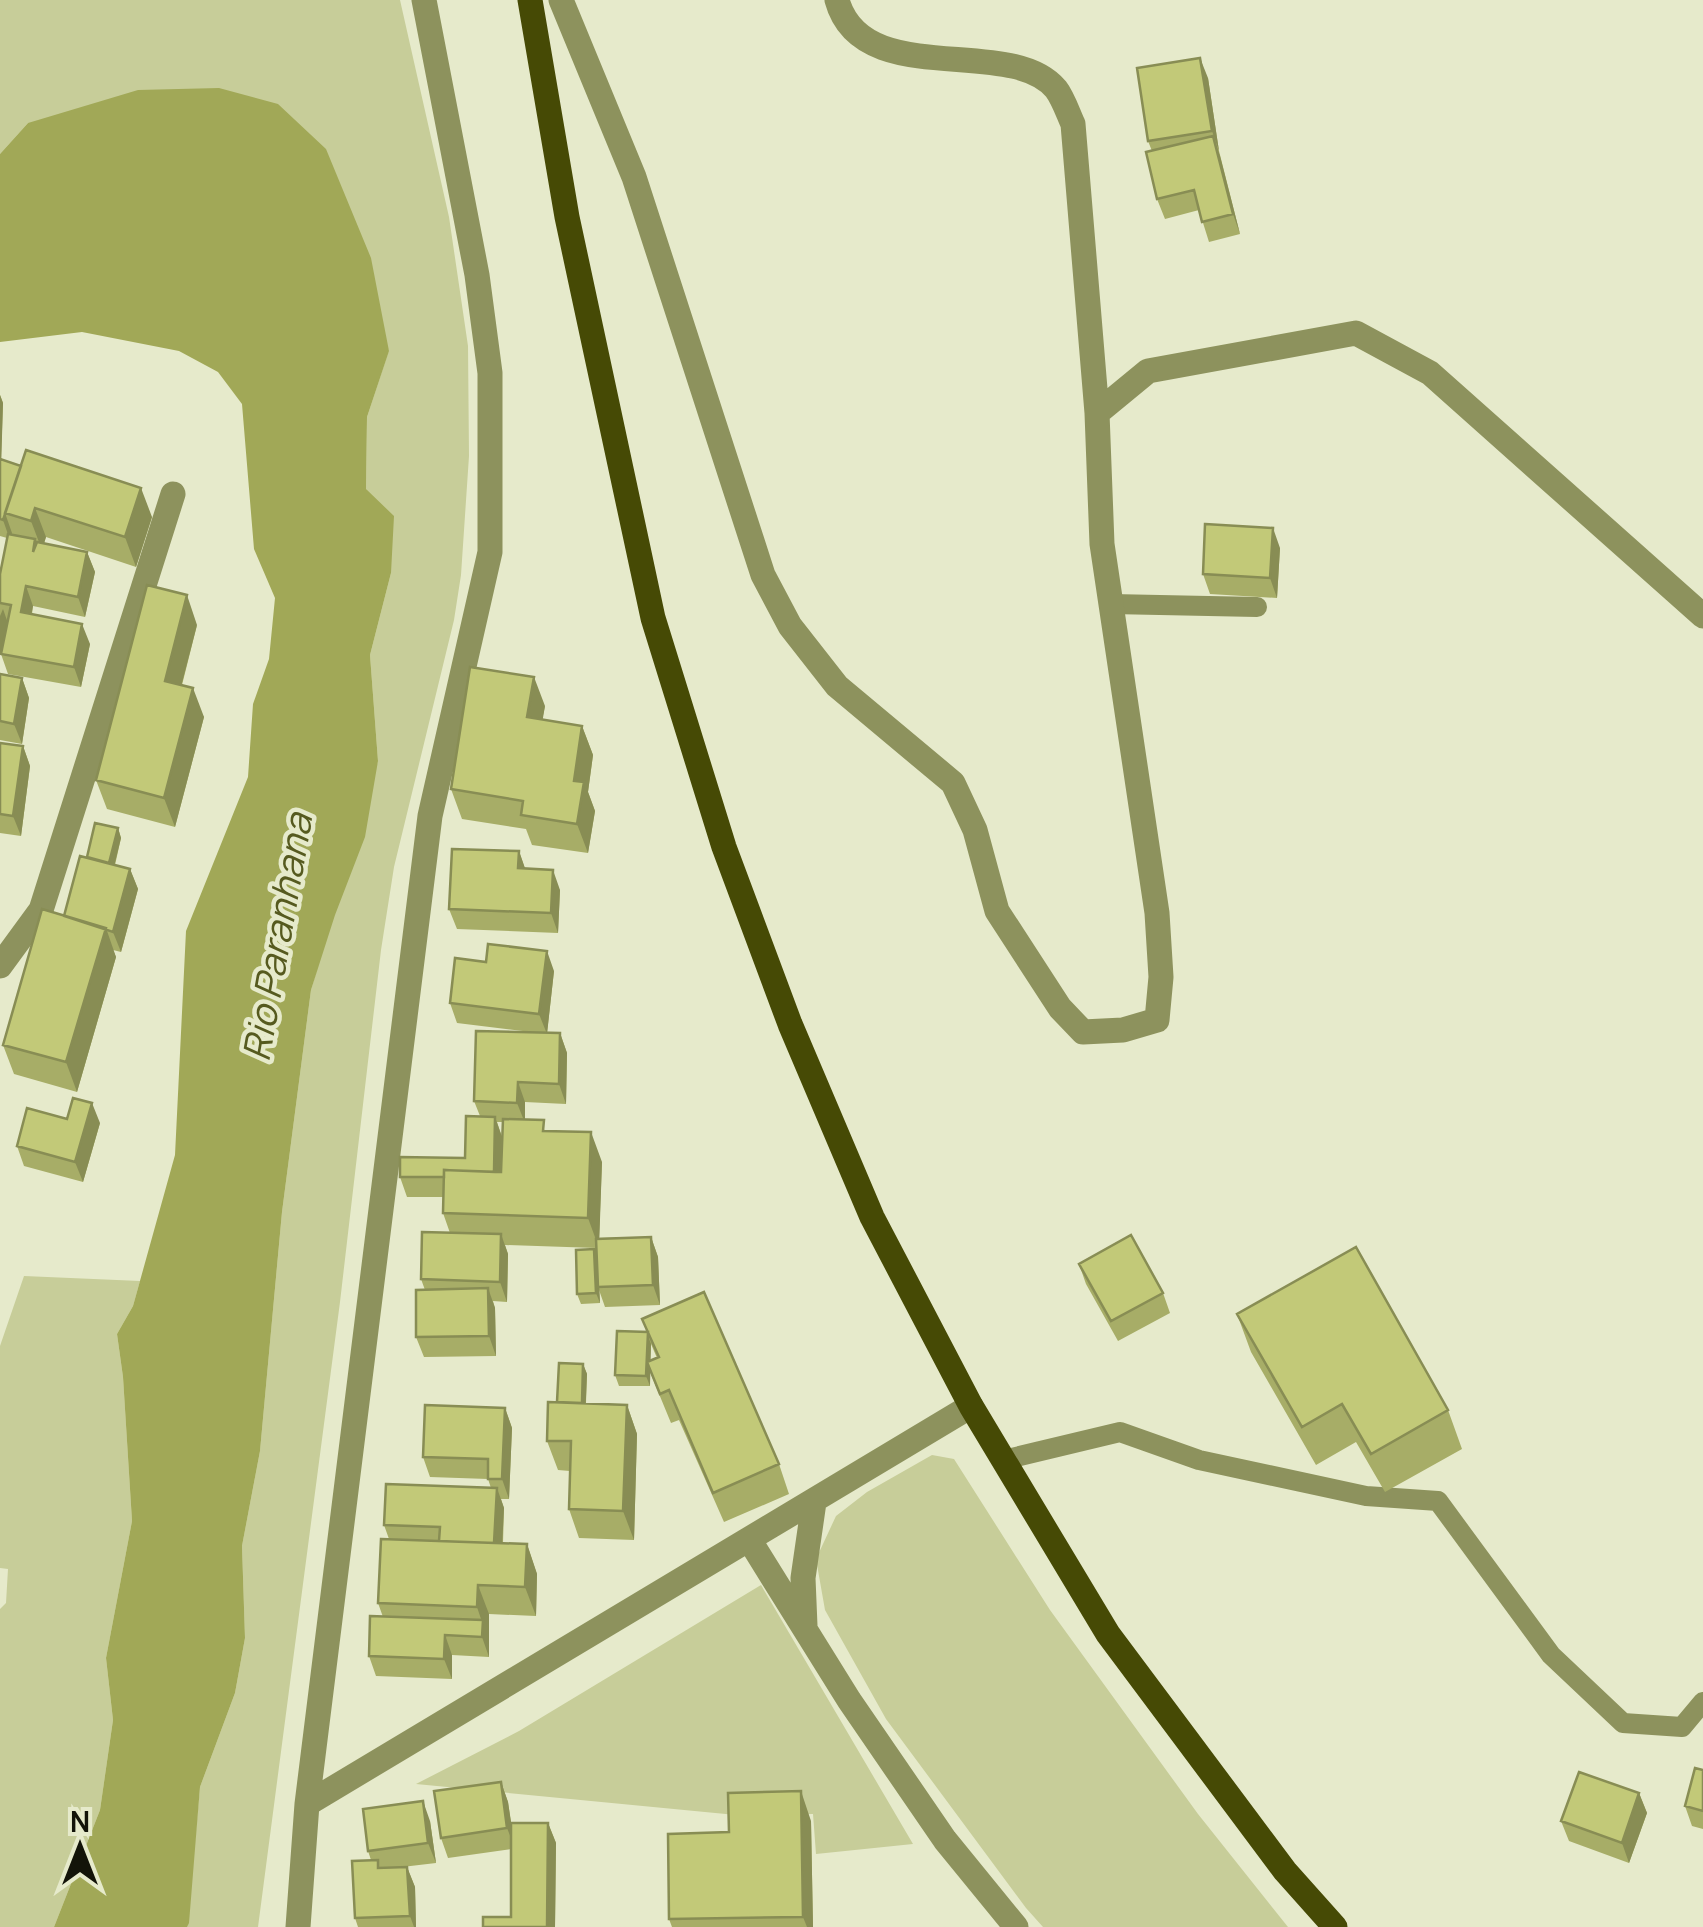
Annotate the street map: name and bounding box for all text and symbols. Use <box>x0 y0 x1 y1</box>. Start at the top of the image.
water label: Rio Paranhana <box>229 807 324 1064</box>
north arrow <box>30 1797 130 1897</box>
text: N <box>70 1802 90 1840</box>

